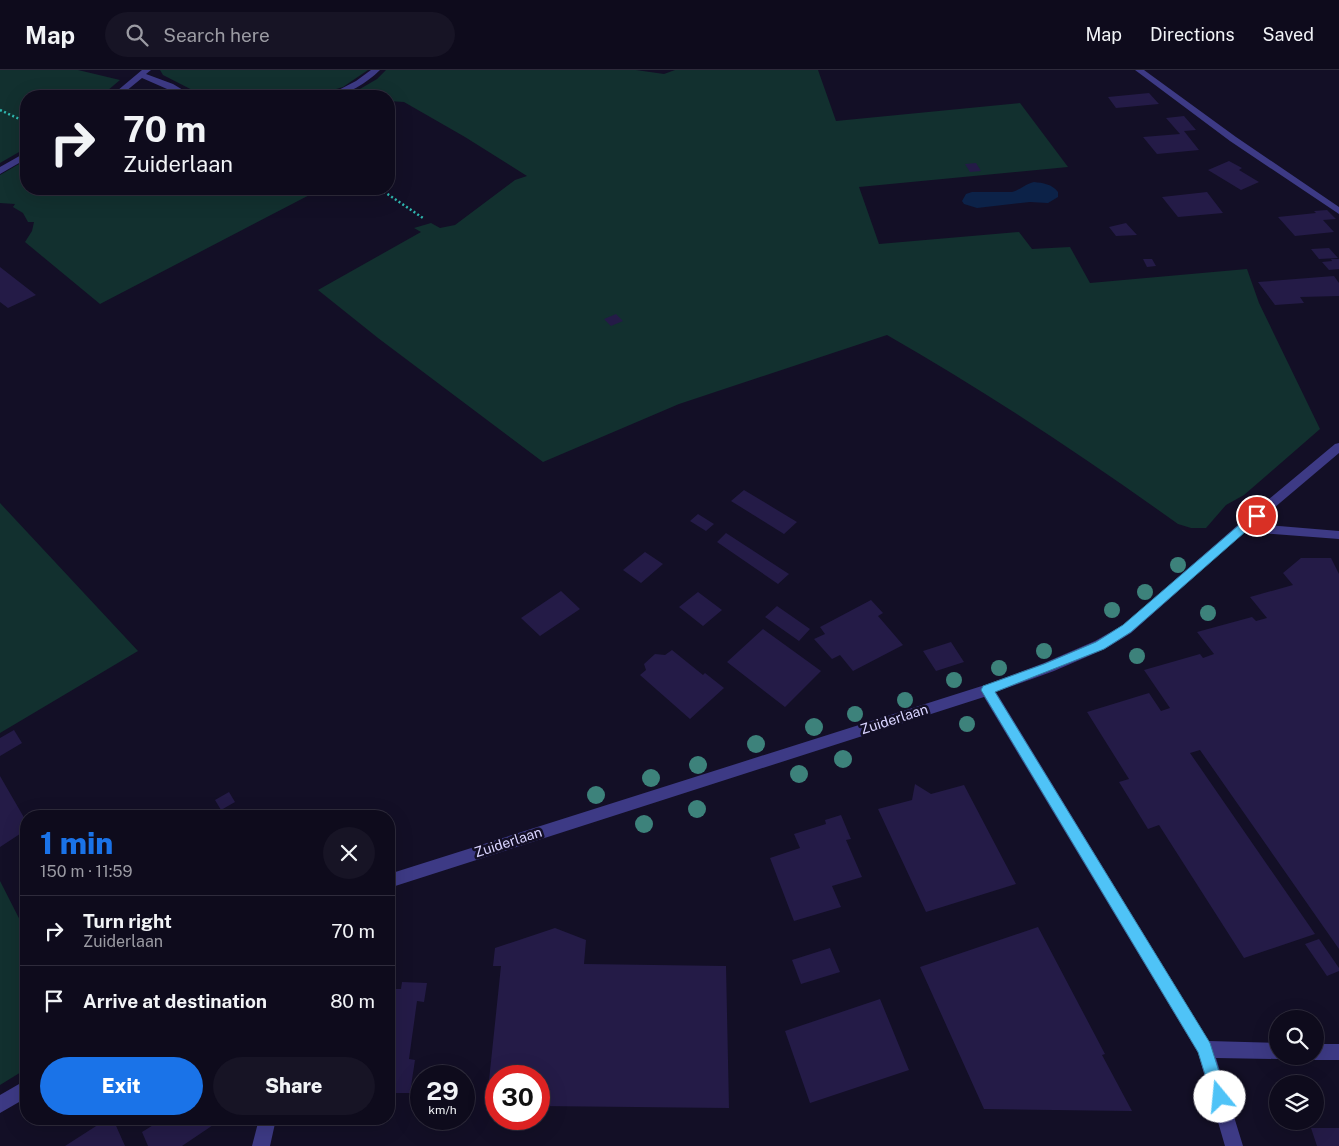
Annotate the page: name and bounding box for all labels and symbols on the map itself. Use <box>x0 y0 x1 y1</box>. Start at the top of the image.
pin <box>1236 495 1278 537</box>
street label: Zuiderlaan <box>858 701 930 737</box>
street label: Zuiderlaan <box>472 824 544 860</box>
speed limit sign: 30 <box>485 1065 550 1130</box>
position arrow <box>1193 1070 1245 1122</box>

